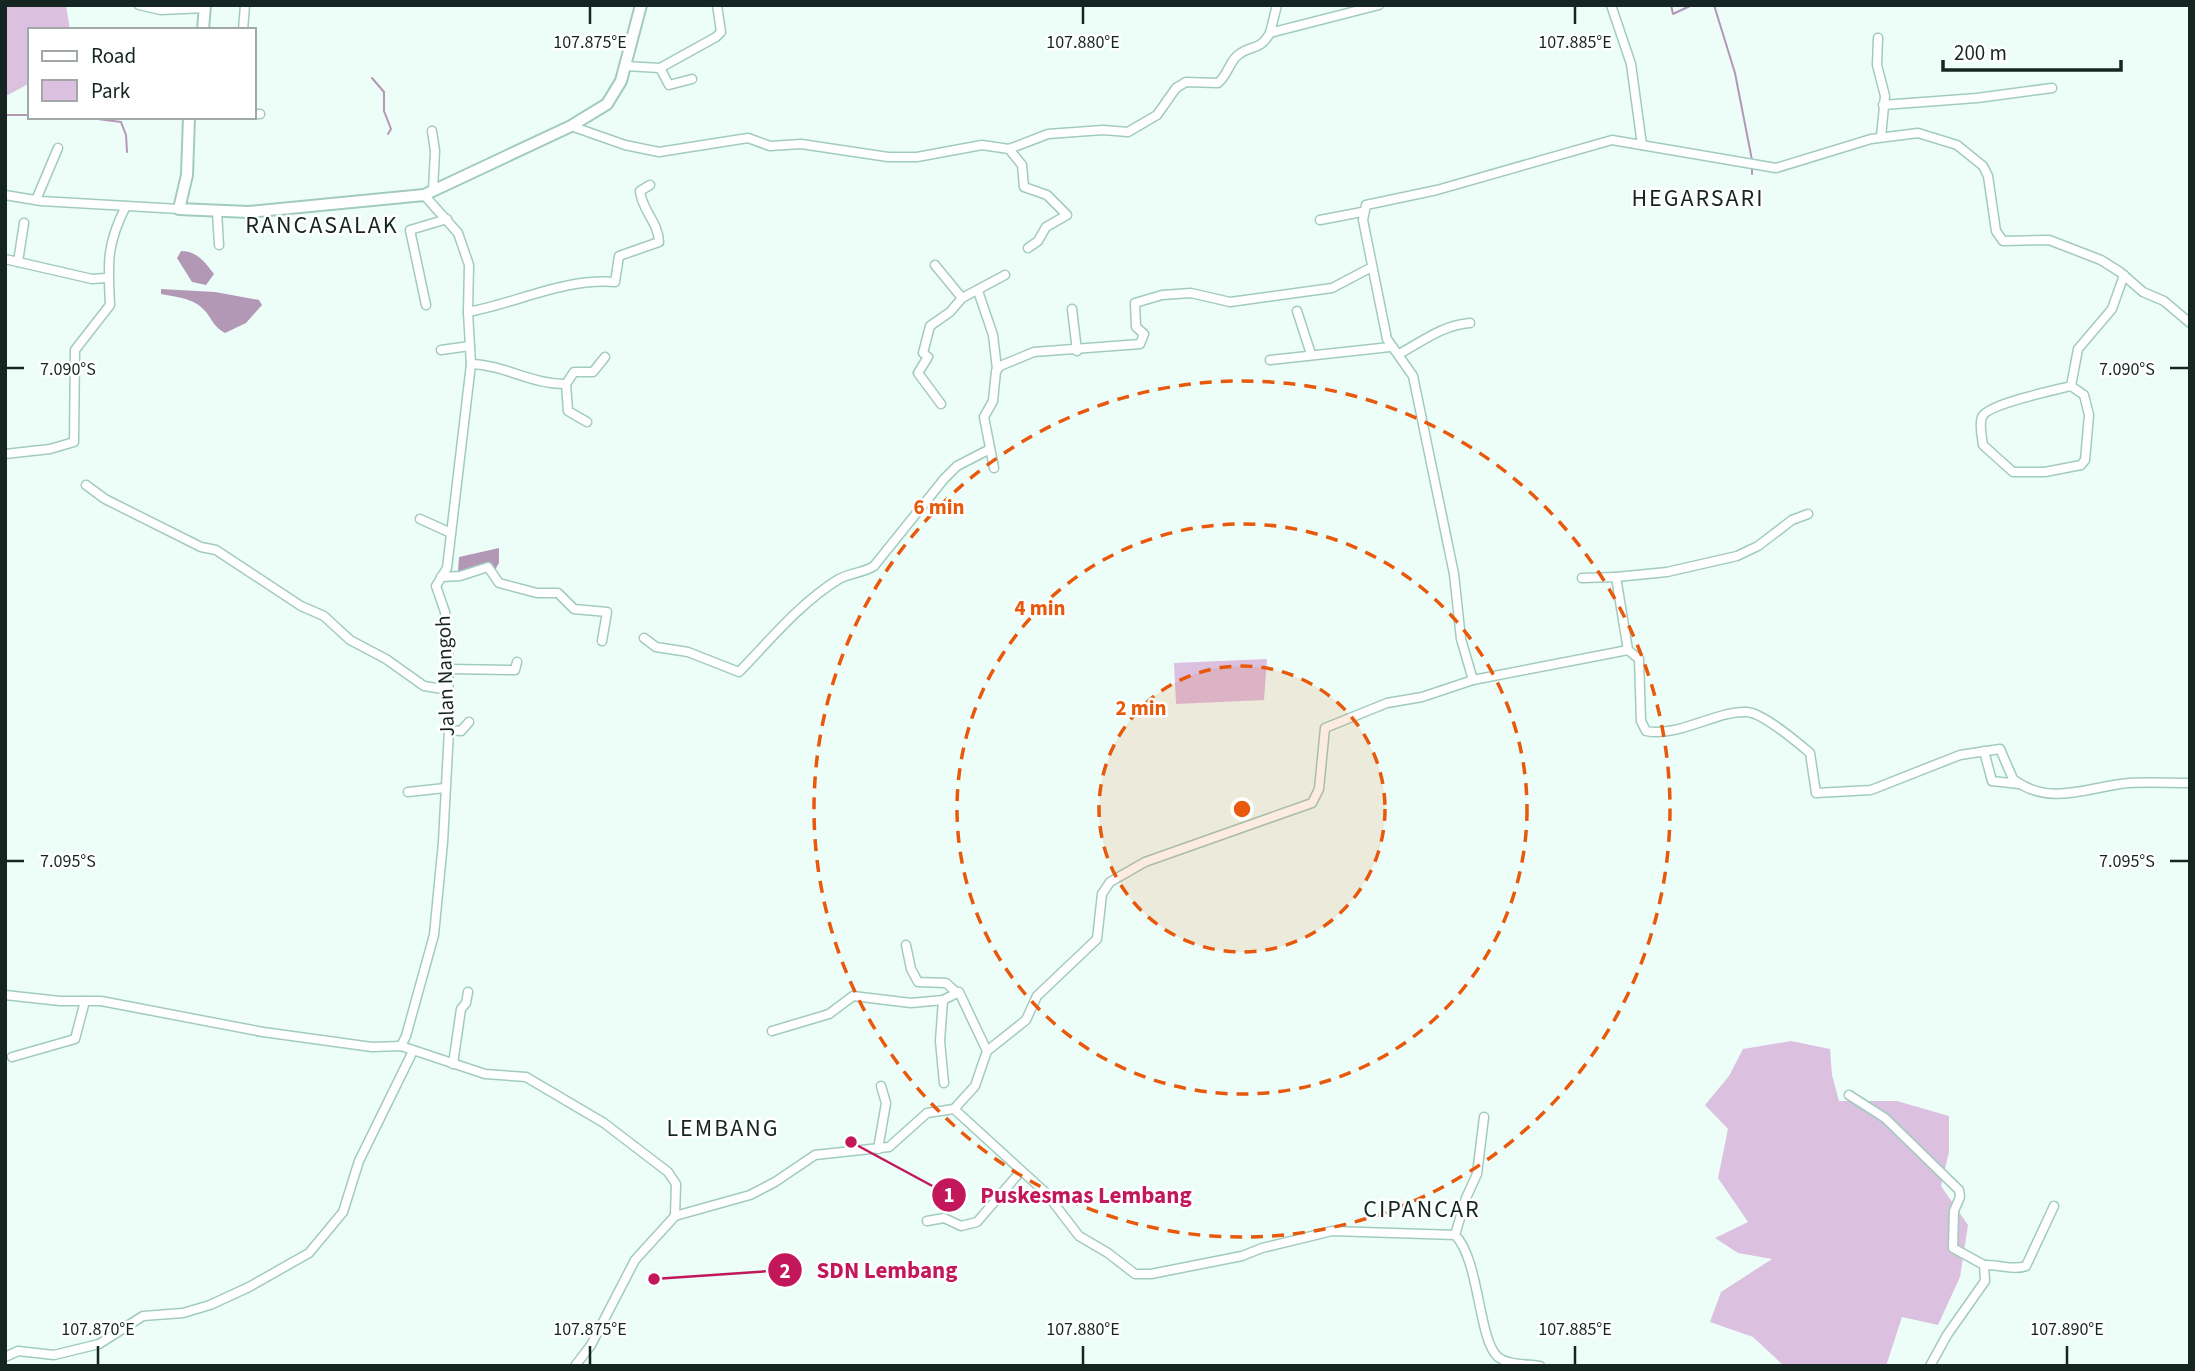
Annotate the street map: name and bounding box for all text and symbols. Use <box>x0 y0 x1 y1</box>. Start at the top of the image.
legend <box>28 28 256 119</box>
scale bar <box>1943 28 2122 72</box>
text: 107.875°E <box>553 30 627 55</box>
text: 107.880°E <box>1046 30 1120 55</box>
text: 107.885°E <box>1538 30 1612 55</box>
text: 200 m <box>1954 38 2007 68</box>
text: Road <box>91 41 136 71</box>
text: Park <box>91 76 131 106</box>
district label: HEGARSARI <box>1631 181 1765 216</box>
district label: RANCASALAK <box>245 208 399 243</box>
text: 7.090°S <box>40 357 96 382</box>
text: 7.090°S <box>2099 357 2155 382</box>
text: 6 min <box>913 492 965 522</box>
text: 4 min <box>1014 593 1066 623</box>
street label: Jalan Nangoh <box>428 615 462 737</box>
text: 2 min <box>1115 693 1167 723</box>
centre of rings <box>1230 797 1254 821</box>
text: 7.095°S <box>40 849 96 874</box>
text: 7.095°S <box>2099 849 2155 874</box>
district label: LEMBANG <box>666 1111 780 1146</box>
callout: Puskesmas Lembang <box>931 1173 1206 1217</box>
text: Puskesmas Lembang <box>980 1179 1192 1212</box>
text: 1 <box>943 1180 955 1210</box>
district label: CIPANCAR <box>1363 1192 1481 1227</box>
callout: SDN Lembang <box>767 1248 971 1292</box>
text: SDN Lembang <box>817 1254 958 1287</box>
text: 2 <box>779 1256 791 1286</box>
text: 107.870°E <box>61 1317 135 1342</box>
text: 107.875°E <box>553 1317 627 1342</box>
text: 107.880°E <box>1046 1317 1120 1342</box>
text: 107.885°E <box>1538 1317 1612 1342</box>
text: 107.890°E <box>2030 1317 2104 1342</box>

